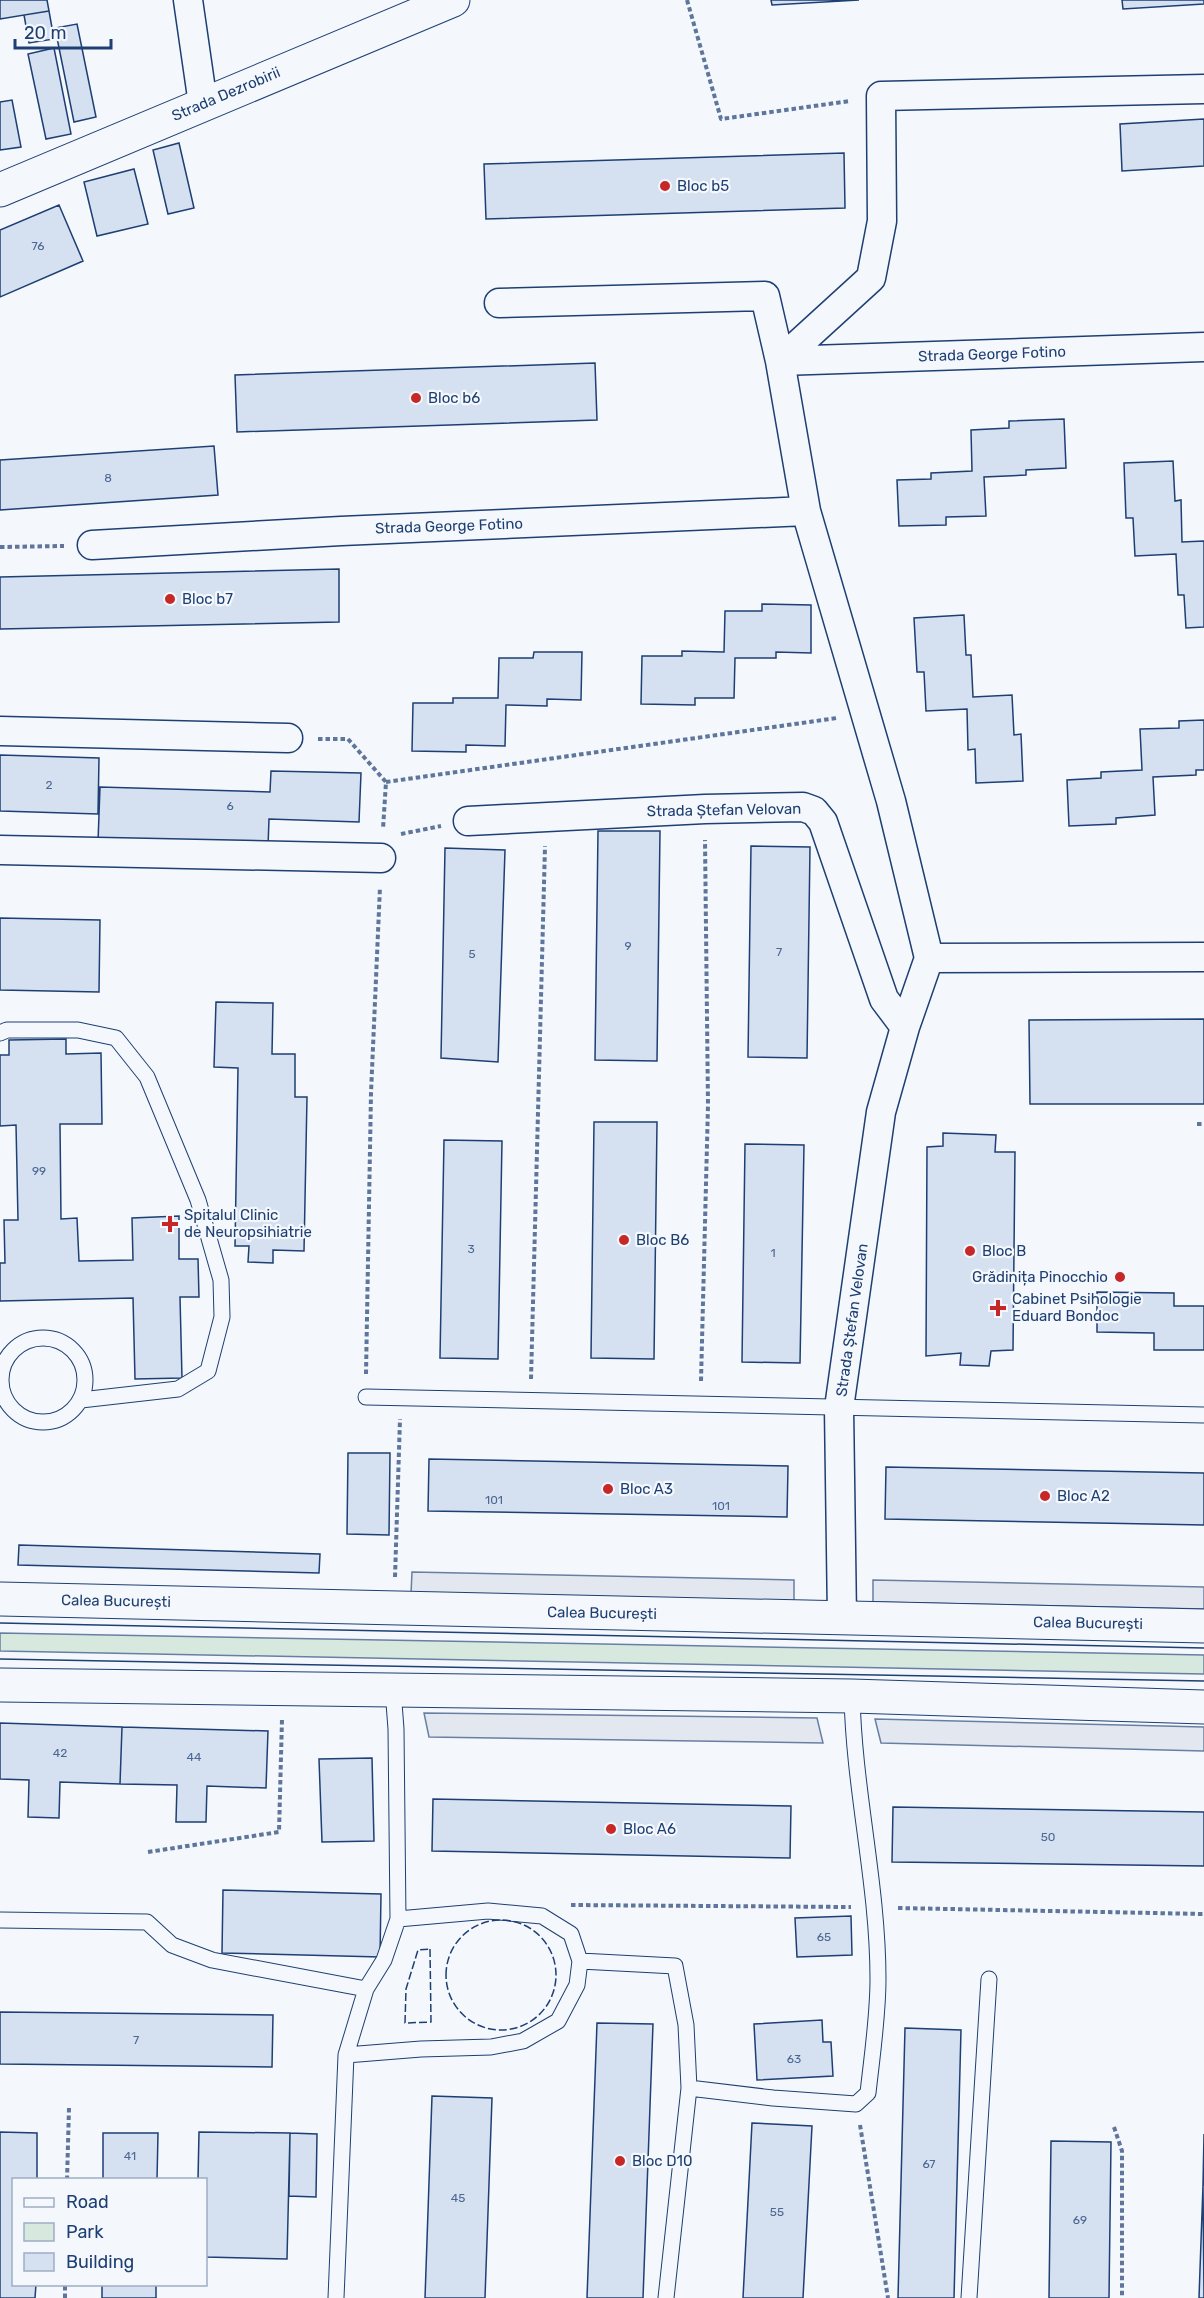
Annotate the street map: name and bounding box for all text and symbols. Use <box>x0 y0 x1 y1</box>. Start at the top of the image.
scale bar <box>15 12 111 50</box>
text: 20 m <box>24 22 66 44</box>
street label: Strada Dezrobirii <box>169 63 283 125</box>
place label: Bloc b5 <box>677 177 729 195</box>
marker: Bloc b5 <box>658 179 672 193</box>
house number: 76 <box>31 239 45 253</box>
street label: Strada George Fotino <box>918 342 1066 366</box>
place label: Bloc b6 <box>428 389 480 407</box>
marker: Bloc b6 <box>409 391 423 405</box>
house number: 8 <box>104 471 112 485</box>
street label: Strada George Fotino <box>375 514 523 538</box>
place label: Bloc b7 <box>182 590 233 608</box>
marker: Bloc b7 <box>163 592 177 606</box>
house number: 2 <box>45 778 53 792</box>
house number: 6 <box>226 799 234 813</box>
street label: Strada Ștefan Velovan <box>647 800 801 820</box>
house number: 9 <box>624 939 632 953</box>
house number: 7 <box>776 945 782 959</box>
house number: 5 <box>468 947 476 961</box>
house number: 99 <box>32 1164 46 1178</box>
place label: Spitalul Clinic de Neuropsihiatrie <box>184 1206 312 1241</box>
marker: Spitalul Clinic de Neuropsihiatrie <box>161 1215 179 1233</box>
place label: Bloc B6 <box>636 1231 689 1249</box>
marker: Bloc B6 <box>617 1233 631 1247</box>
house number: 3 <box>467 1242 475 1256</box>
street label: Strada Ștefan Velovan <box>832 1242 872 1398</box>
place label: Bloc B <box>982 1242 1026 1260</box>
marker: Bloc B <box>963 1244 977 1258</box>
house number: 1 <box>770 1246 776 1260</box>
place label: Grădinița Pinocchio <box>972 1268 1108 1286</box>
marker: Grădinița Pinocchio <box>1113 1270 1127 1284</box>
place label: Cabinet Psihologie Eduard Bondoc <box>1012 1290 1142 1325</box>
marker: Cabinet Psihologie Eduard Bondoc <box>989 1299 1007 1317</box>
place label: Bloc A3 <box>620 1480 673 1498</box>
marker: Bloc A3 <box>601 1482 615 1496</box>
place label: Bloc A2 <box>1057 1487 1110 1505</box>
marker: Bloc A2 <box>1038 1489 1052 1503</box>
house number: 101 <box>485 1493 503 1507</box>
house number: 101 <box>712 1499 730 1513</box>
street label: Calea București <box>61 1591 171 1611</box>
street label: Calea București <box>547 1603 657 1623</box>
street label: Calea București <box>1033 1613 1143 1633</box>
house number: 42 <box>53 1746 67 1760</box>
house number: 44 <box>187 1750 202 1764</box>
place label: Bloc A6 <box>623 1820 676 1838</box>
marker: Bloc A6 <box>604 1822 618 1836</box>
house number: 50 <box>1041 1830 1055 1844</box>
house number: 65 <box>817 1930 831 1944</box>
house number: 7 <box>133 2033 139 2047</box>
house number: 63 <box>787 2052 801 2066</box>
house number: 41 <box>124 2149 136 2163</box>
place label: Bloc D10 <box>632 2152 693 2170</box>
marker: Bloc D10 <box>613 2154 627 2168</box>
house number: 67 <box>922 2157 936 2171</box>
legend <box>12 2178 207 2286</box>
text: Road <box>66 2191 109 2213</box>
house number: 45 <box>451 2191 465 2205</box>
house number: 55 <box>770 2205 784 2219</box>
house number: 69 <box>1073 2213 1087 2227</box>
text: Park <box>66 2221 104 2243</box>
text: Building <box>66 2251 134 2273</box>

